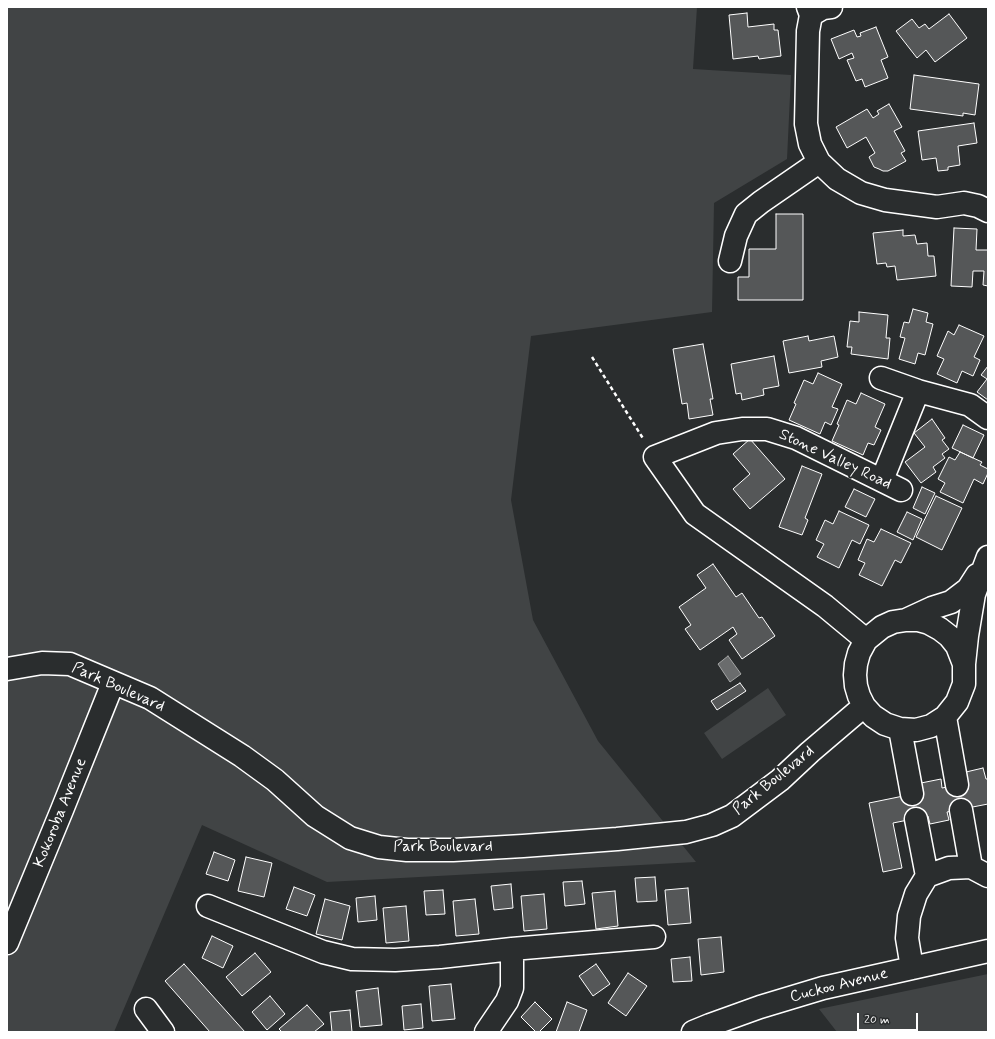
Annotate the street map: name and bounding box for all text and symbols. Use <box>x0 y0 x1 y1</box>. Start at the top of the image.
street label: Stone Valley Road <box>776 426 894 494</box>
street label: Park Boulevard <box>69 659 167 717</box>
street label: Park Boulevard <box>729 742 819 820</box>
street label: Kokoroba Avenue <box>30 755 92 871</box>
street label: Park Boulevard <box>393 838 493 858</box>
street label: Cuckoo Avenue <box>788 965 890 1007</box>
scale bar <box>859 1005 920 1031</box>
text: 20 m <box>864 1012 890 1028</box>

